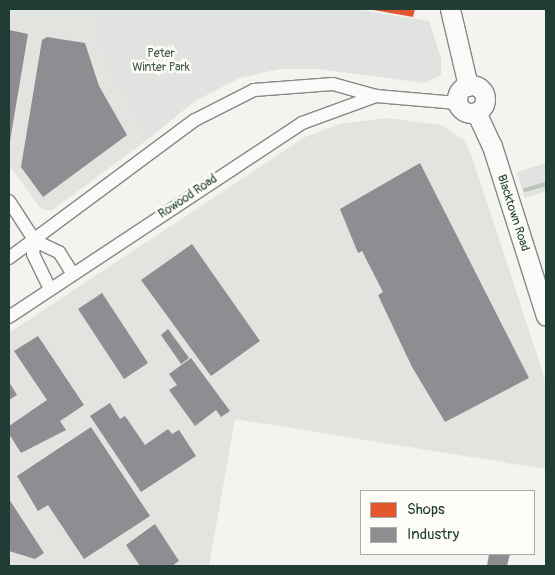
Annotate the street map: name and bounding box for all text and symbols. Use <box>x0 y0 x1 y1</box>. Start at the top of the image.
park label: Peter Winter Park <box>132 47 190 75</box>
street label: Rowood Road <box>156 172 220 222</box>
street label: Blacktown Road <box>494 173 532 253</box>
legend <box>360 490 535 555</box>
text: Shops <box>407 500 445 519</box>
text: Industry <box>407 525 459 544</box>

